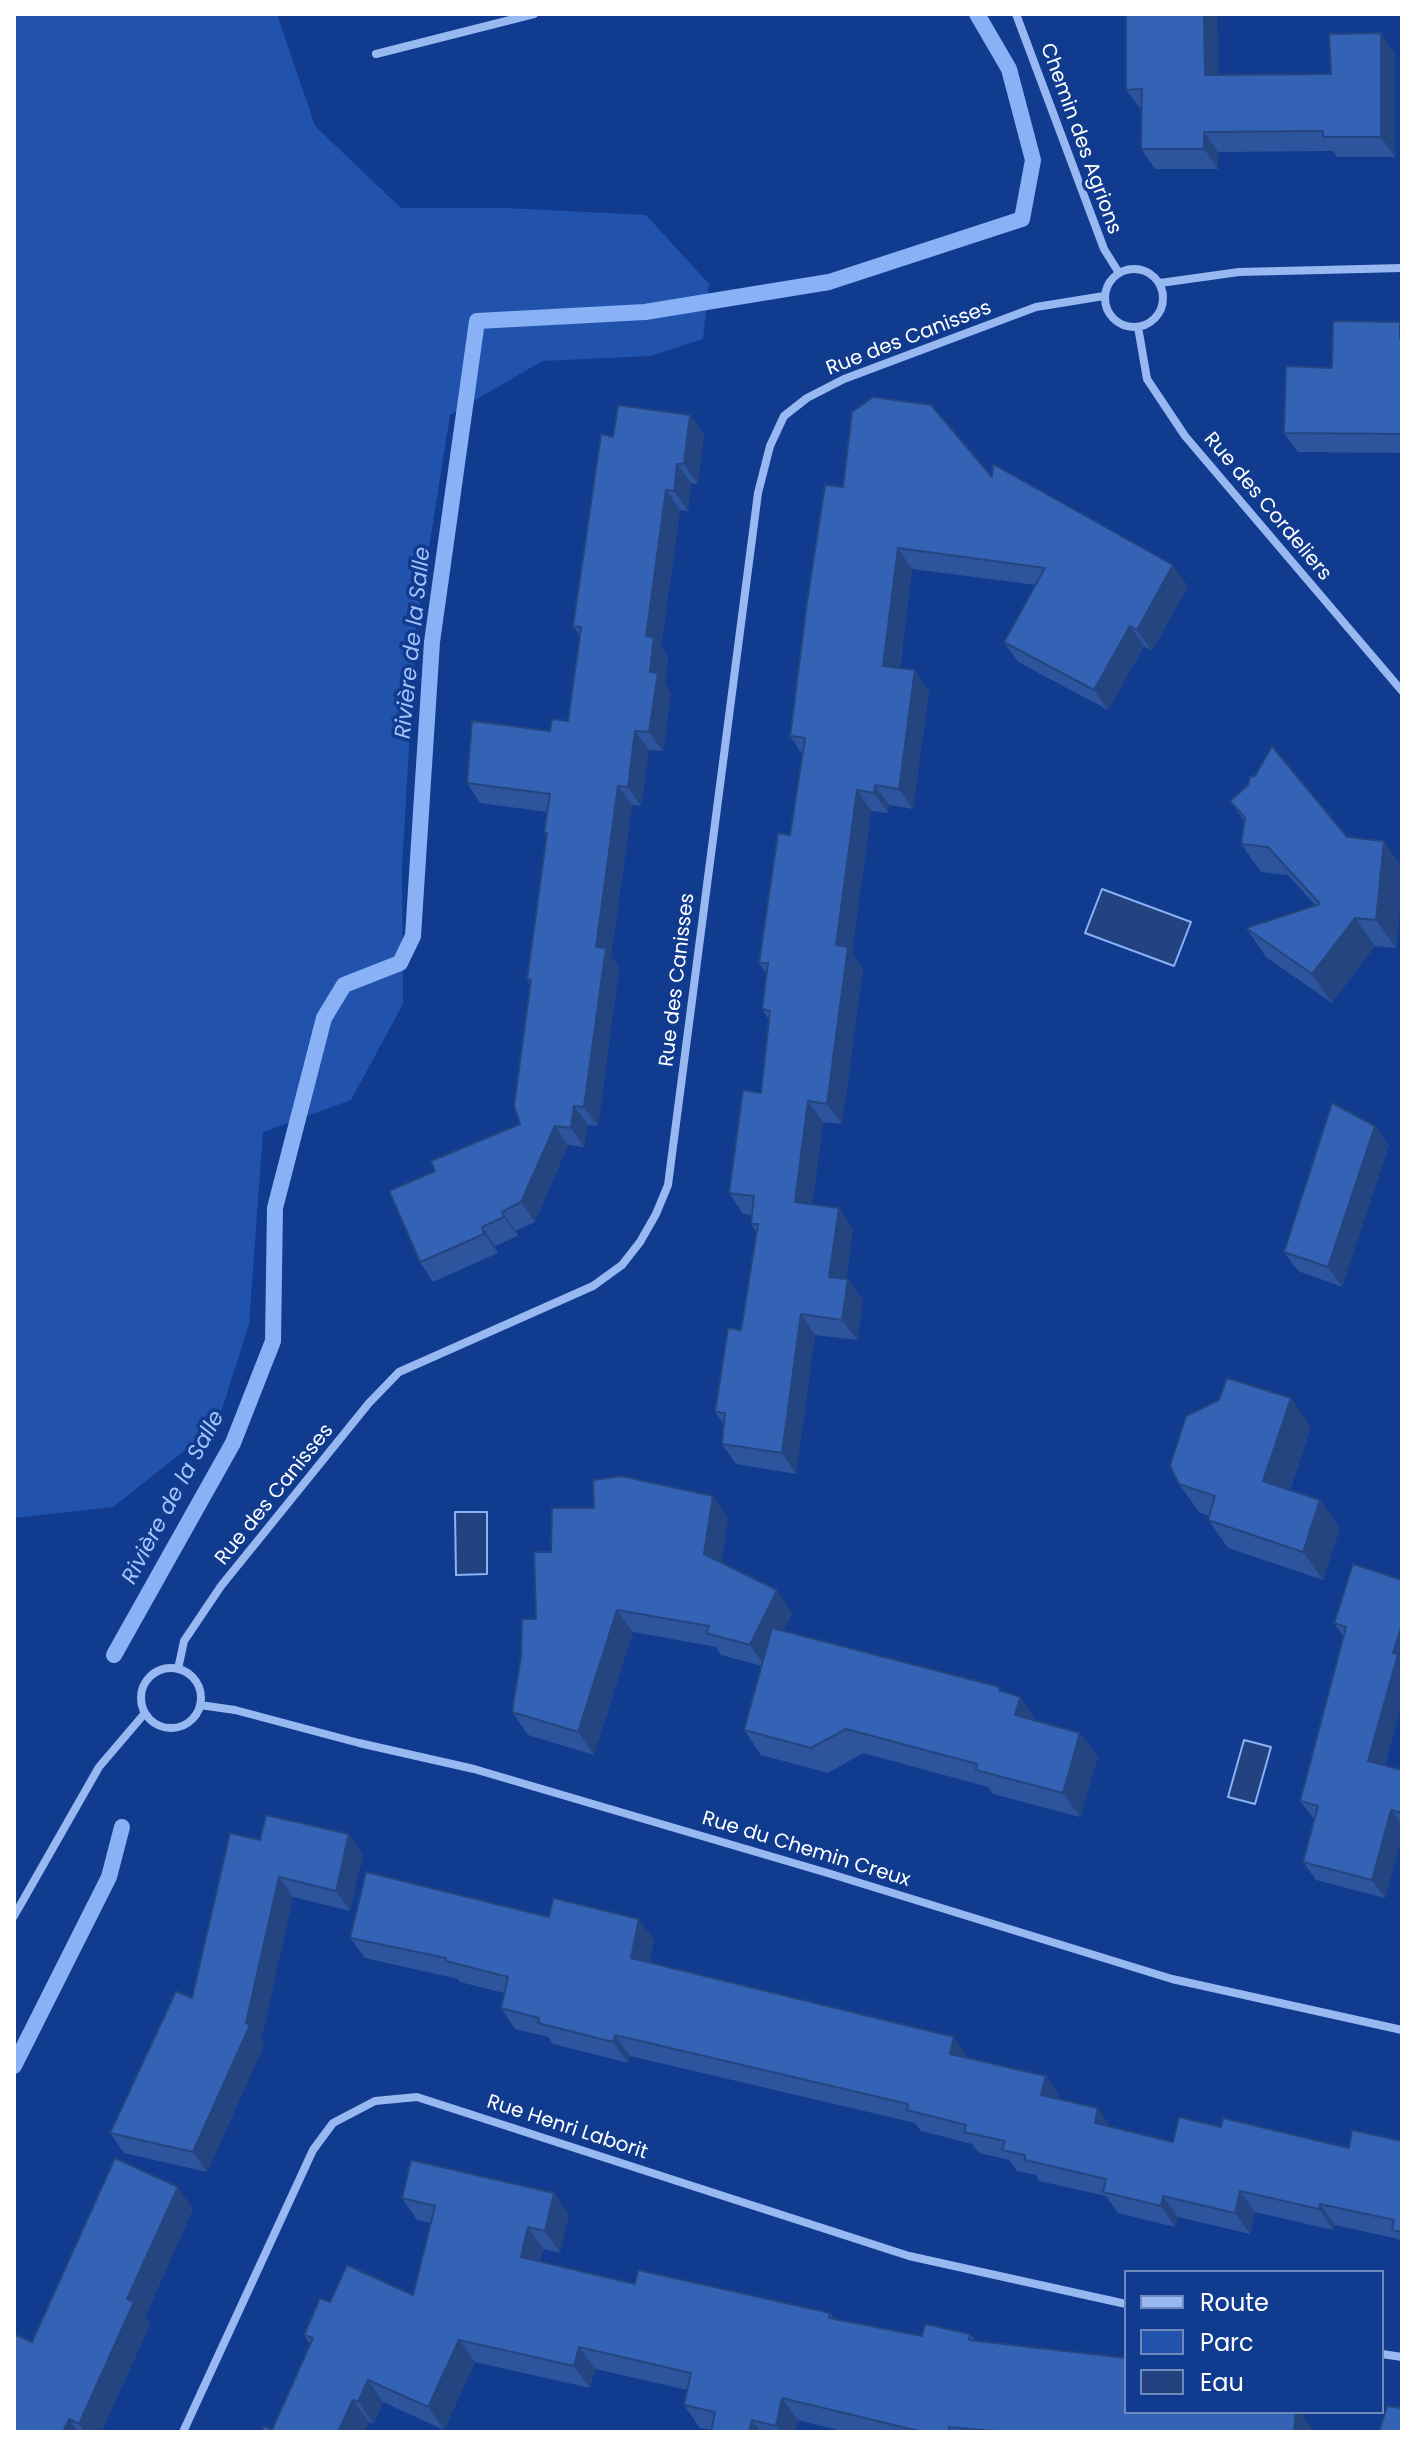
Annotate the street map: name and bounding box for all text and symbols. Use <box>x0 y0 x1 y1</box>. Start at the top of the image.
street label: Chemin des Agrions <box>1034 40 1126 238</box>
street label: Rue des Canisses <box>823 296 995 382</box>
street label: Rue des Cordeliers <box>1198 428 1336 586</box>
water label: Rivière de la Salle <box>391 546 437 740</box>
street label: Rue des Canisses <box>655 892 701 1068</box>
water label: Rivière de la Salle <box>117 1407 231 1589</box>
street label: Rue des Canisses <box>211 1420 339 1570</box>
street label: Rue du Chemin Creux <box>699 1807 913 1893</box>
street label: Rue Henri Laborit <box>484 2091 650 2165</box>
legend <box>1124 2270 1384 2414</box>
text: Route <box>1200 2286 1269 2319</box>
text: Parc <box>1200 2326 1254 2359</box>
text: Eau <box>1200 2366 1244 2399</box>

